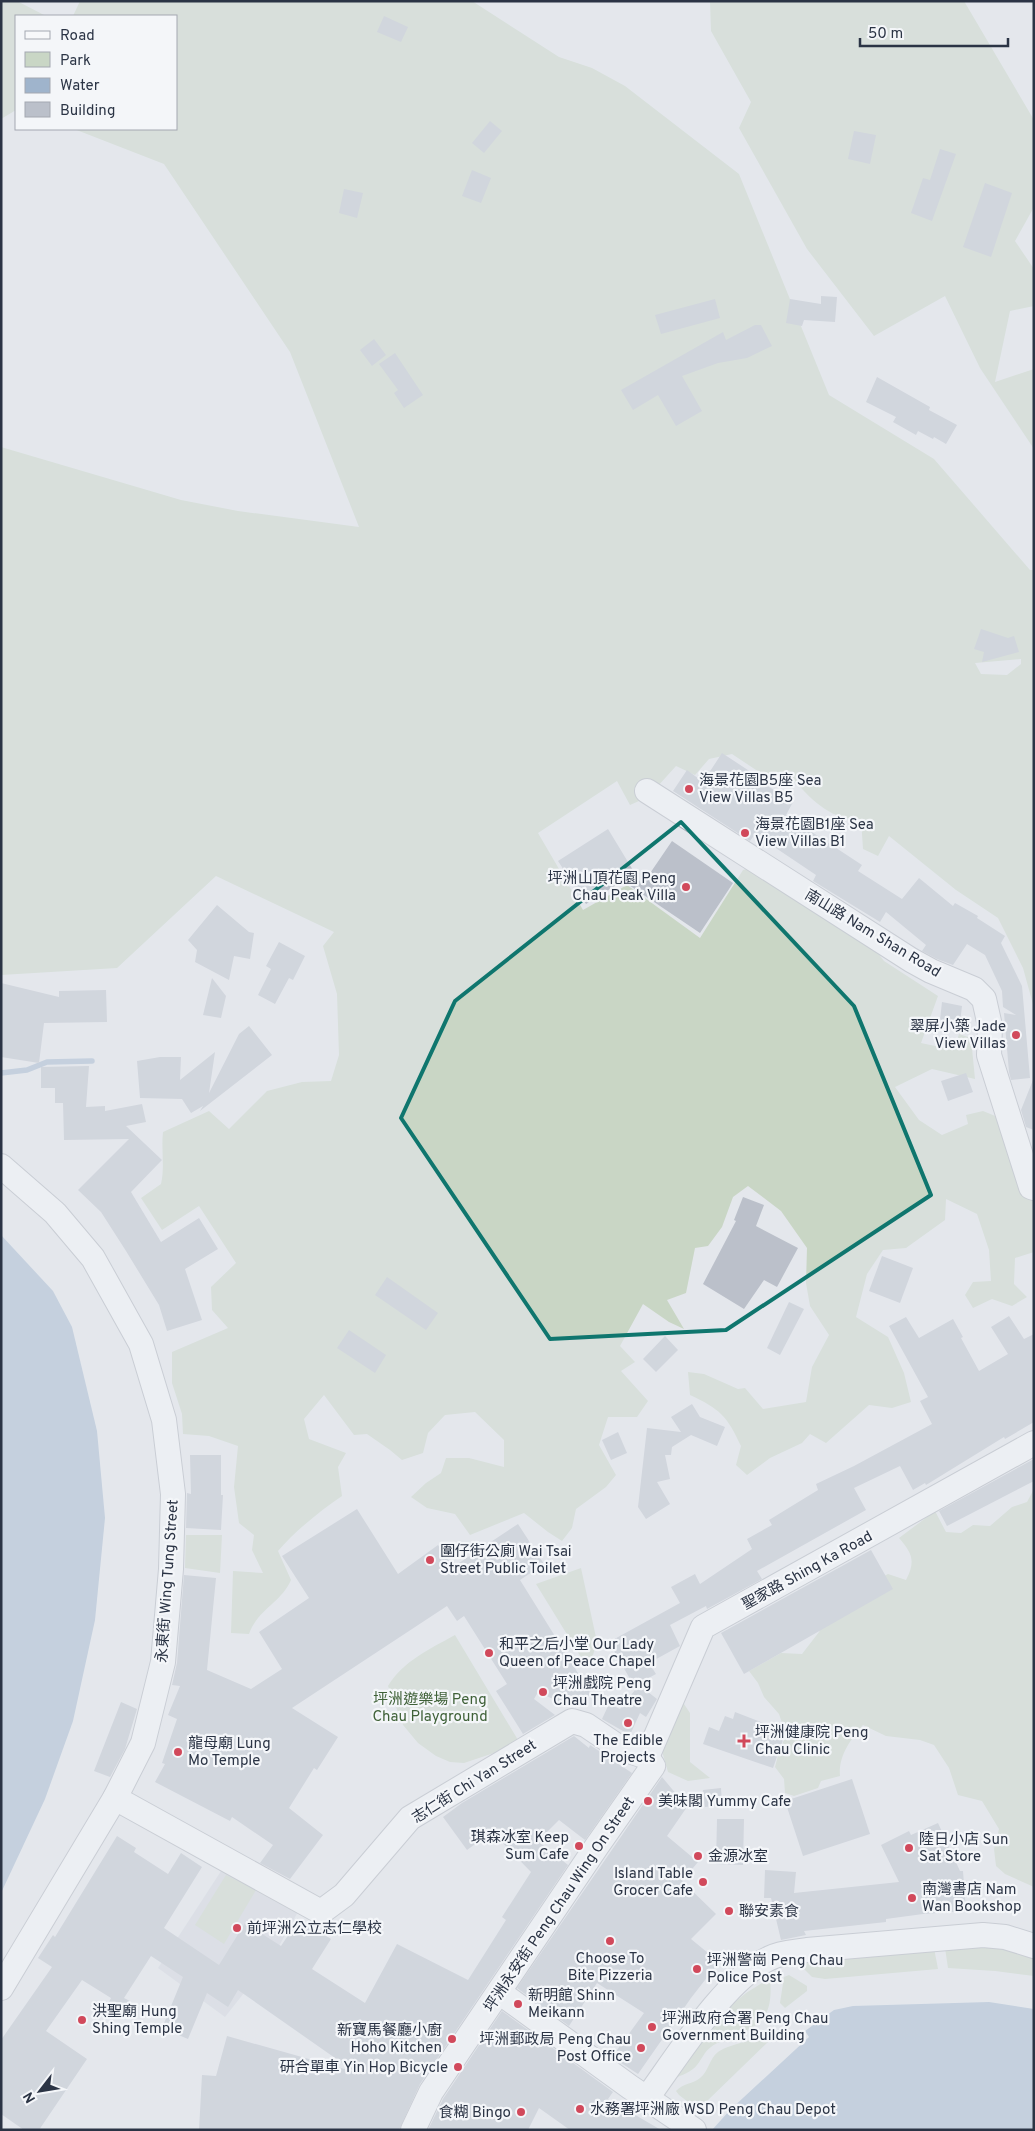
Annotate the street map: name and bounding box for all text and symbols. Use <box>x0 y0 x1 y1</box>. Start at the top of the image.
legend <box>15 15 178 130</box>
scale bar <box>860 15 1008 47</box>
text: 50 m <box>868 25 903 44</box>
text: Road <box>60 27 95 46</box>
text: Park <box>60 52 91 71</box>
text: Water <box>60 77 100 96</box>
text: Building <box>60 102 115 121</box>
place label: 海景花園B5座 Sea View Villas B5 <box>699 772 821 808</box>
marker: 海景花園B5座 Sea View Villas B5 <box>683 783 695 795</box>
place label: 海景花園B1座 Sea View Villas B1 <box>755 816 874 852</box>
marker: 海景花園B1座 Sea View Villas B1 <box>739 827 751 839</box>
place label: 坪洲山頂花園 Peng Chau Peak Villa <box>548 869 676 906</box>
marker: 坪洲山頂花園 Peng Chau Peak Villa <box>680 881 692 893</box>
street label: 南山路 Nam Shan Road <box>801 886 944 982</box>
place label: 翠屏小築 Jade View Villas <box>910 1018 1006 1054</box>
marker: 翠屏小築 Jade View Villas <box>1010 1029 1022 1041</box>
street label: 永東街 Wing Tung Street <box>153 1499 184 1663</box>
street label: 聖家路 Shing Ka Road <box>739 1528 876 1615</box>
place label: 圍仔街公廁 Wai Tsai Street Public Toilet <box>440 1543 572 1579</box>
marker: 圍仔街公廁 Wai Tsai Street Public Toilet <box>424 1554 436 1566</box>
place label: 和平之后小堂 Our Lady Queen of Peace Chapel <box>499 1636 655 1672</box>
marker: 和平之后小堂 Our Lady Queen of Peace Chapel <box>483 1647 495 1659</box>
place label: 坪洲戲院 Peng Chau Theatre <box>553 1674 651 1711</box>
marker: 坪洲戲院 Peng Chau Theatre <box>537 1686 549 1698</box>
park label: 坪洲遊樂場 Peng Chau Playground <box>372 1690 488 1727</box>
marker: The Edible Projects <box>622 1717 634 1729</box>
place label: 坪洲健康院 Peng Chau Clinic <box>755 1723 868 1760</box>
place label: The Edible Projects <box>593 1732 663 1768</box>
place label: 龍母廟 Lung Mo Temple <box>188 1734 271 1771</box>
marker: 坪洲健康院 Peng Chau Clinic <box>737 1734 751 1748</box>
street label: 志仁街 Chi Yan Street <box>409 1736 541 1828</box>
marker: 龍母廟 Lung Mo Temple <box>172 1746 184 1758</box>
street label: 坪洲永安街 Peng Chau Wing On Street <box>480 1793 640 2016</box>
place label: 美味閣 Yummy Cafe <box>658 1793 791 1812</box>
marker: 美味閣 Yummy Cafe <box>642 1795 654 1807</box>
place label: 琪森冰室 Keep Sum Cafe <box>471 1829 569 1865</box>
place label: 陸日小店 Sun Sat Store <box>919 1831 1009 1867</box>
marker: 琪森冰室 Keep Sum Cafe <box>573 1840 585 1852</box>
marker: 陸日小店 Sun Sat Store <box>903 1842 915 1854</box>
place label: 金源冰室 <box>708 1848 768 1867</box>
marker: 金源冰室 <box>692 1850 704 1862</box>
place label: Island Table Grocer Cafe <box>613 1865 693 1901</box>
marker: Island Table Grocer Cafe <box>697 1876 709 1888</box>
place label: 南灣書店 Nam Wan Bookshop <box>922 1881 1021 1917</box>
marker: 南灣書店 Nam Wan Bookshop <box>906 1892 918 1904</box>
place label: 聯安素食 <box>739 1903 799 1922</box>
marker: 聯安素食 <box>723 1905 735 1917</box>
place label: 前坪洲公立志仁學校 <box>247 1919 382 1939</box>
marker: 前坪洲公立志仁學校 <box>231 1922 243 1934</box>
marker: Choose To Bite Pizzeria <box>604 1935 616 1947</box>
place label: Choose To Bite Pizzeria <box>568 1950 652 1986</box>
place label: 坪洲警崗 Peng Chau Police Post <box>707 1951 843 1988</box>
marker: 坪洲警崗 Peng Chau Police Post <box>691 1963 703 1975</box>
place label: 新明館 Shinn Meikann <box>528 1987 615 2023</box>
marker: 新明館 Shinn Meikann <box>512 1998 524 2010</box>
place label: 洪聖廟 Hung Shing Temple <box>92 2002 182 2039</box>
place label: 坪洲政府合署 Peng Chau Government Building <box>662 2009 828 2046</box>
marker: 洪聖廟 Hung Shing Temple <box>76 2014 88 2026</box>
place label: 新寶馬餐廳小廚 Hoho Kitchen <box>337 2021 442 2058</box>
marker: 坪洲政府合署 Peng Chau Government Building <box>646 2021 658 2033</box>
place label: 坪洲郵政局 Peng Chau Post Office <box>480 2030 631 2067</box>
marker: 新寶馬餐廳小廚 Hoho Kitchen <box>446 2033 458 2045</box>
marker: 坪洲郵政局 Peng Chau Post Office <box>635 2042 647 2054</box>
place label: 研合單車 Yin Hop Bicycle <box>280 2059 448 2078</box>
marker: 研合單車 Yin Hop Bicycle <box>452 2061 464 2073</box>
north arrow <box>15 2066 65 2116</box>
text: N <box>20 2088 40 2106</box>
place label: 水務署坪洲廠 WSD Peng Chau Depot <box>590 2100 836 2120</box>
marker: 水務署坪洲廠 WSD Peng Chau Depot <box>574 2103 586 2115</box>
place label: 食糊 Bingo <box>438 2104 511 2123</box>
marker: 食糊 Bingo <box>515 2106 527 2118</box>

